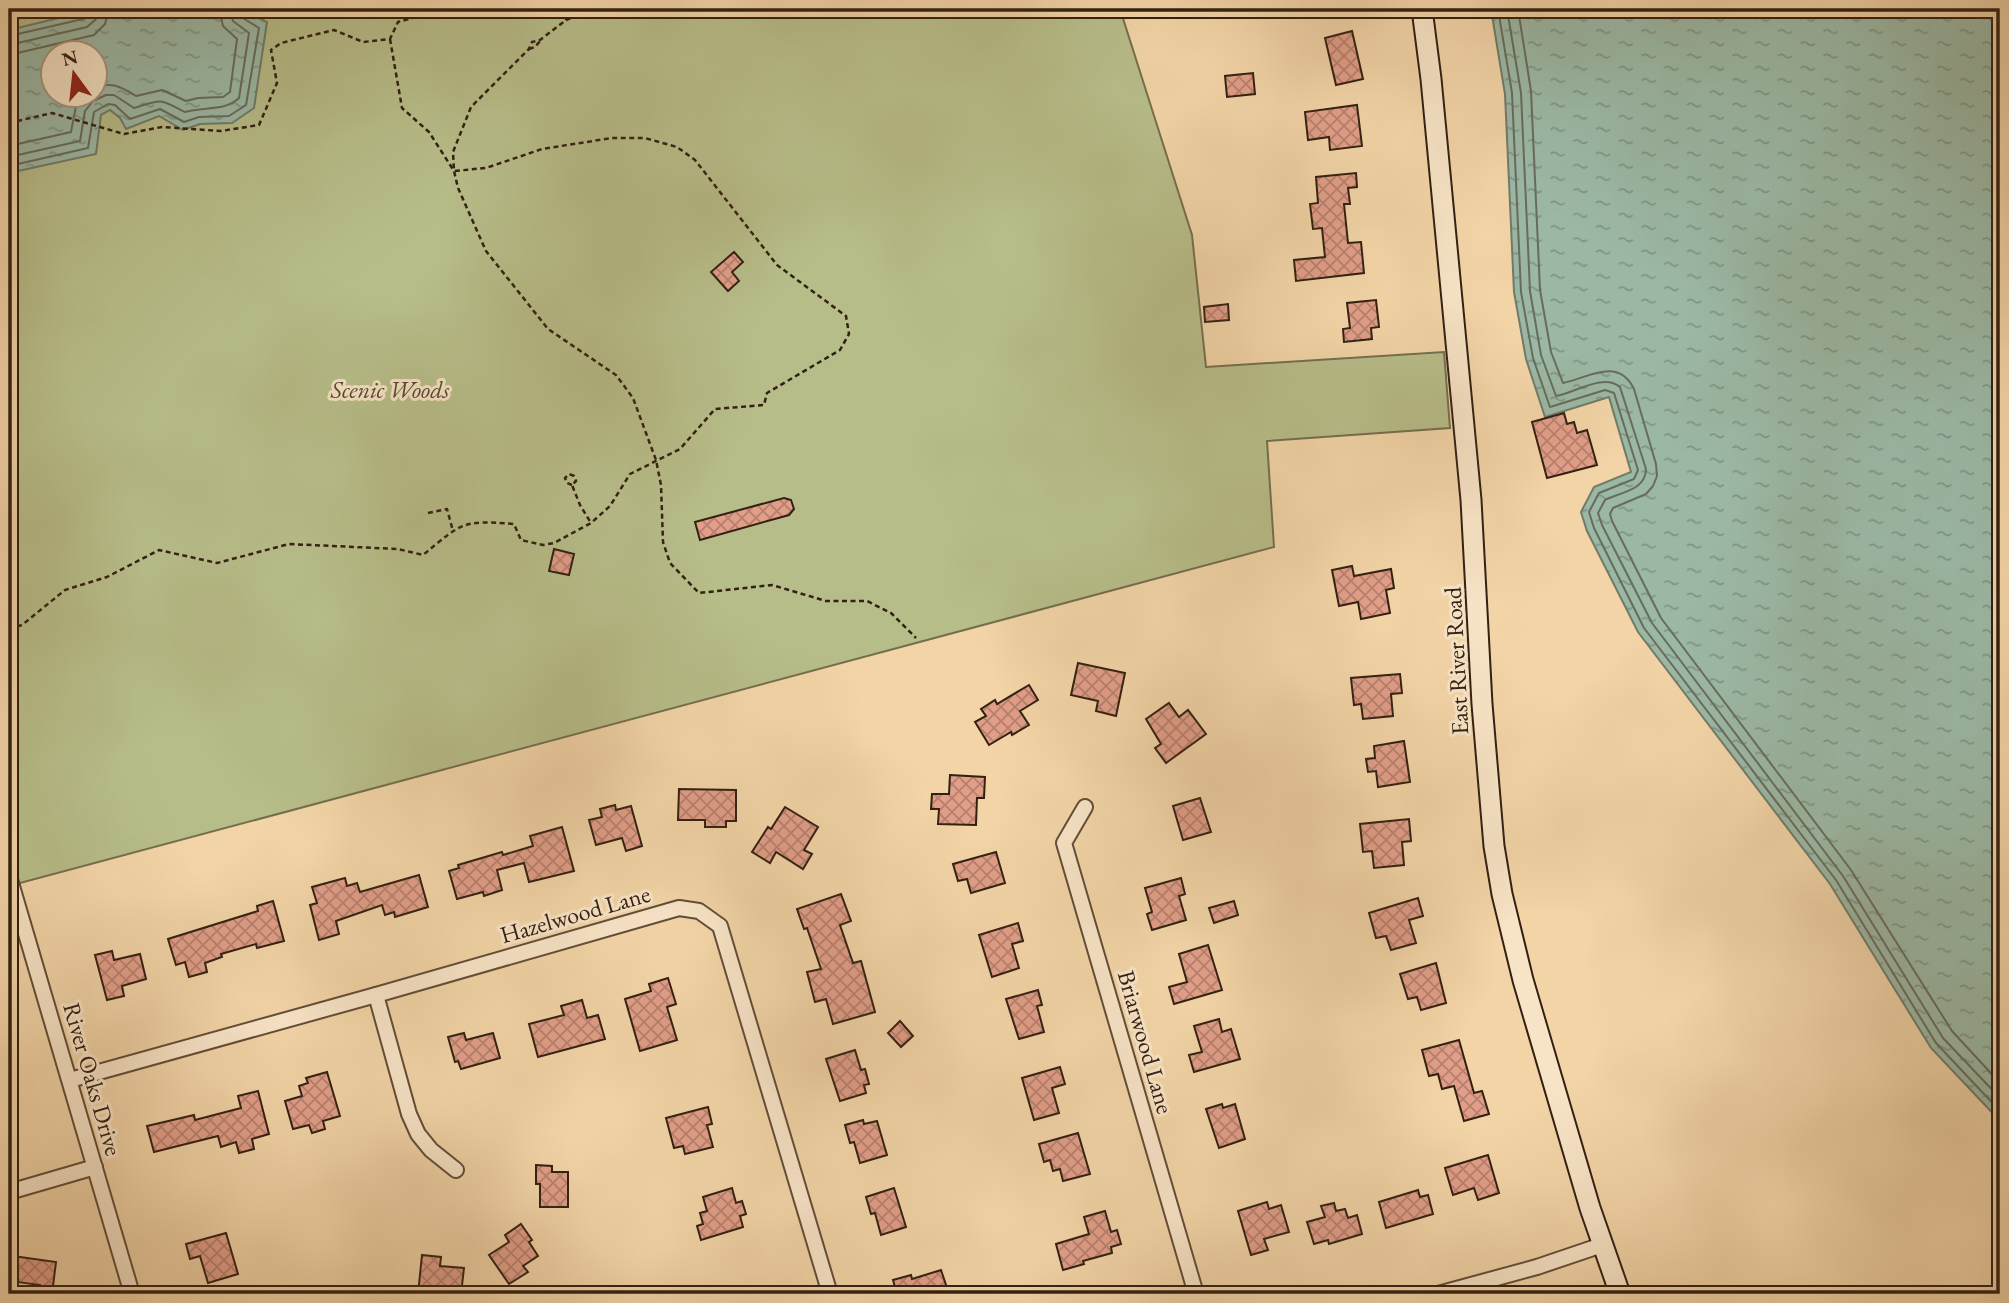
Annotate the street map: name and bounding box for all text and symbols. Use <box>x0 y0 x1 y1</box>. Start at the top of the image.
north arrow <box>38 38 108 108</box>
text: N <box>59 44 81 72</box>
park label: Scenic Woods <box>330 374 450 405</box>
street label: East River Road <box>1437 585 1475 736</box>
street label: Hazelwood Lane <box>496 878 654 950</box>
street label: Briarwood Lane <box>1111 967 1181 1117</box>
street label: River Oaks Drive <box>56 999 130 1159</box>

